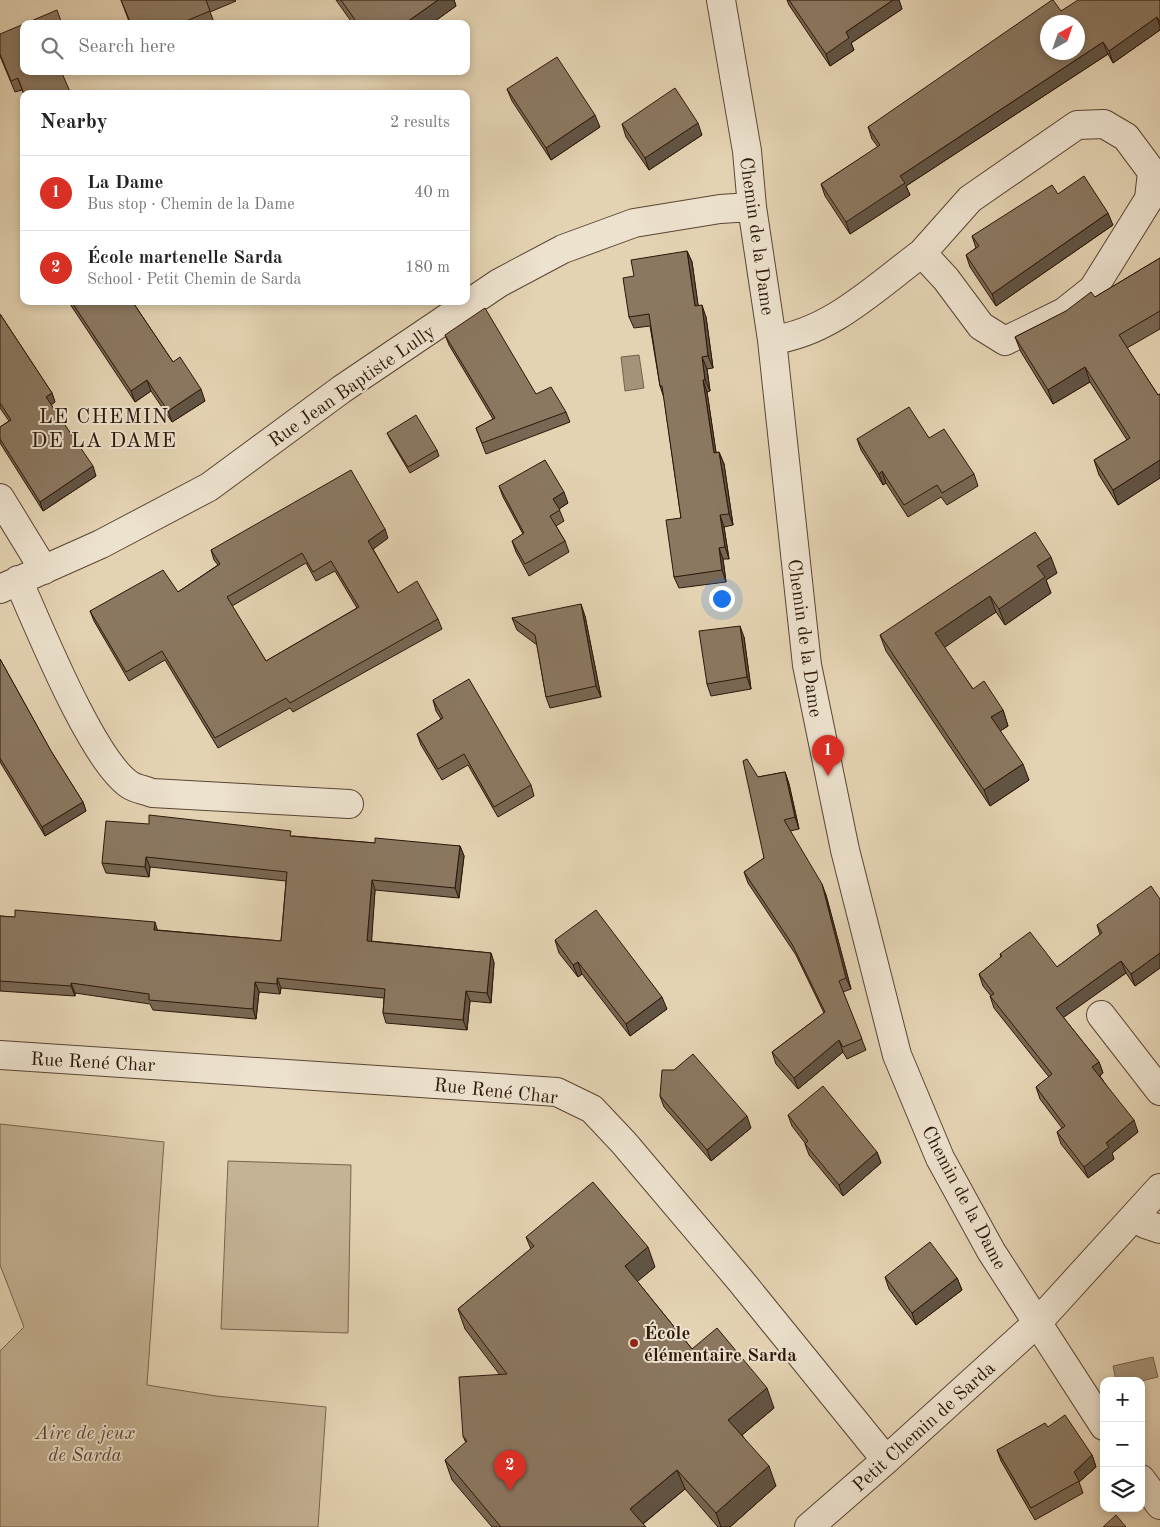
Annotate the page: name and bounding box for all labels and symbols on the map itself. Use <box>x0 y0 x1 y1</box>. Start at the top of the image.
north arrow <box>1040 15 1085 60</box>
street label: Chemin de la Dame <box>735 156 776 317</box>
street label: Rue Jean Baptiste Lully <box>266 322 439 452</box>
district label: LE CHEMIN DE LA DAME <box>31 407 177 452</box>
street label: Chemin de la Dame <box>783 558 824 719</box>
your location <box>709 586 735 612</box>
pin: 1 <box>812 735 844 776</box>
street label: Rue René Char <box>30 1051 156 1076</box>
street label: Rue René Char <box>433 1077 559 1108</box>
street label: Chemin de la Dame <box>917 1123 1009 1273</box>
place label: École élémentaire Sarda <box>644 1321 797 1366</box>
marker: École élémentaire Sarda <box>628 1337 640 1349</box>
street label: Petit Chemin de Sarda <box>850 1359 1000 1497</box>
park label: Aire de jeux de Sarda <box>34 1425 135 1466</box>
pin: 2 <box>494 1450 526 1491</box>

